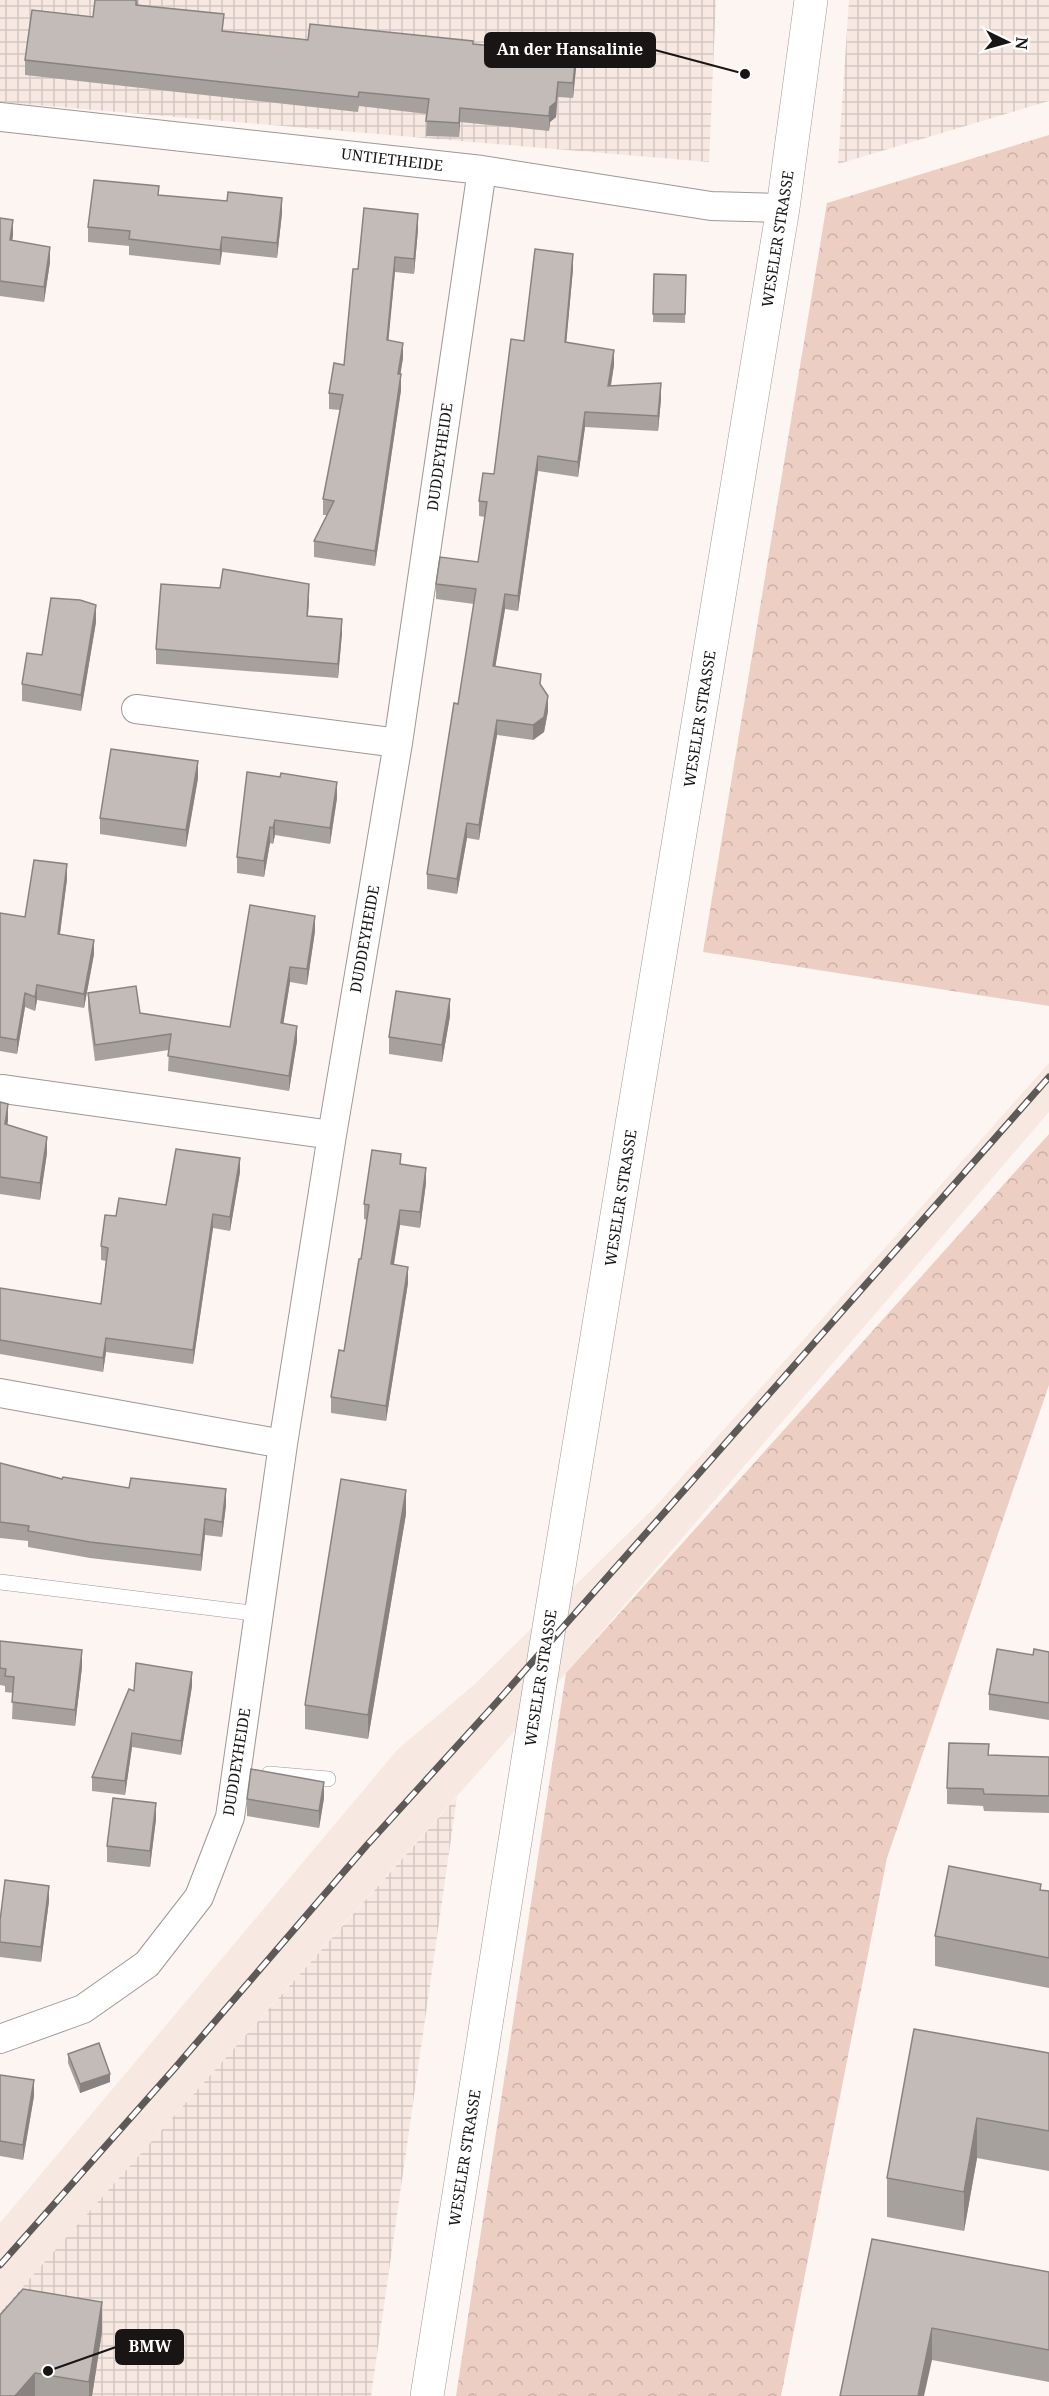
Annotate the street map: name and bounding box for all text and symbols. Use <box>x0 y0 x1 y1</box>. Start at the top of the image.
north arrow <box>977 12 1037 72</box>
callout: An der Hansalinie <box>485 33 655 67</box>
text: N <box>1010 36 1033 51</box>
text: An der Hansalinie <box>497 38 643 60</box>
street label: UNTIETHEIDE <box>340 143 444 175</box>
street label: WESELER STRASSE <box>756 169 798 309</box>
street label: DUDDEYHEIDE <box>422 402 456 512</box>
street label: WESELER STRASSE <box>678 649 720 789</box>
street label: DUDDEYHEIDE <box>345 883 383 994</box>
street label: WESELER STRASSE <box>599 1128 641 1268</box>
street label: WESELER STRASSE <box>519 1608 561 1748</box>
street label: DUDDEYHEIDE <box>218 1707 254 1817</box>
street label: WESELER STRASSE <box>443 2088 485 2228</box>
callout: BMW <box>116 2330 183 2364</box>
text: BMW <box>128 2335 172 2357</box>

